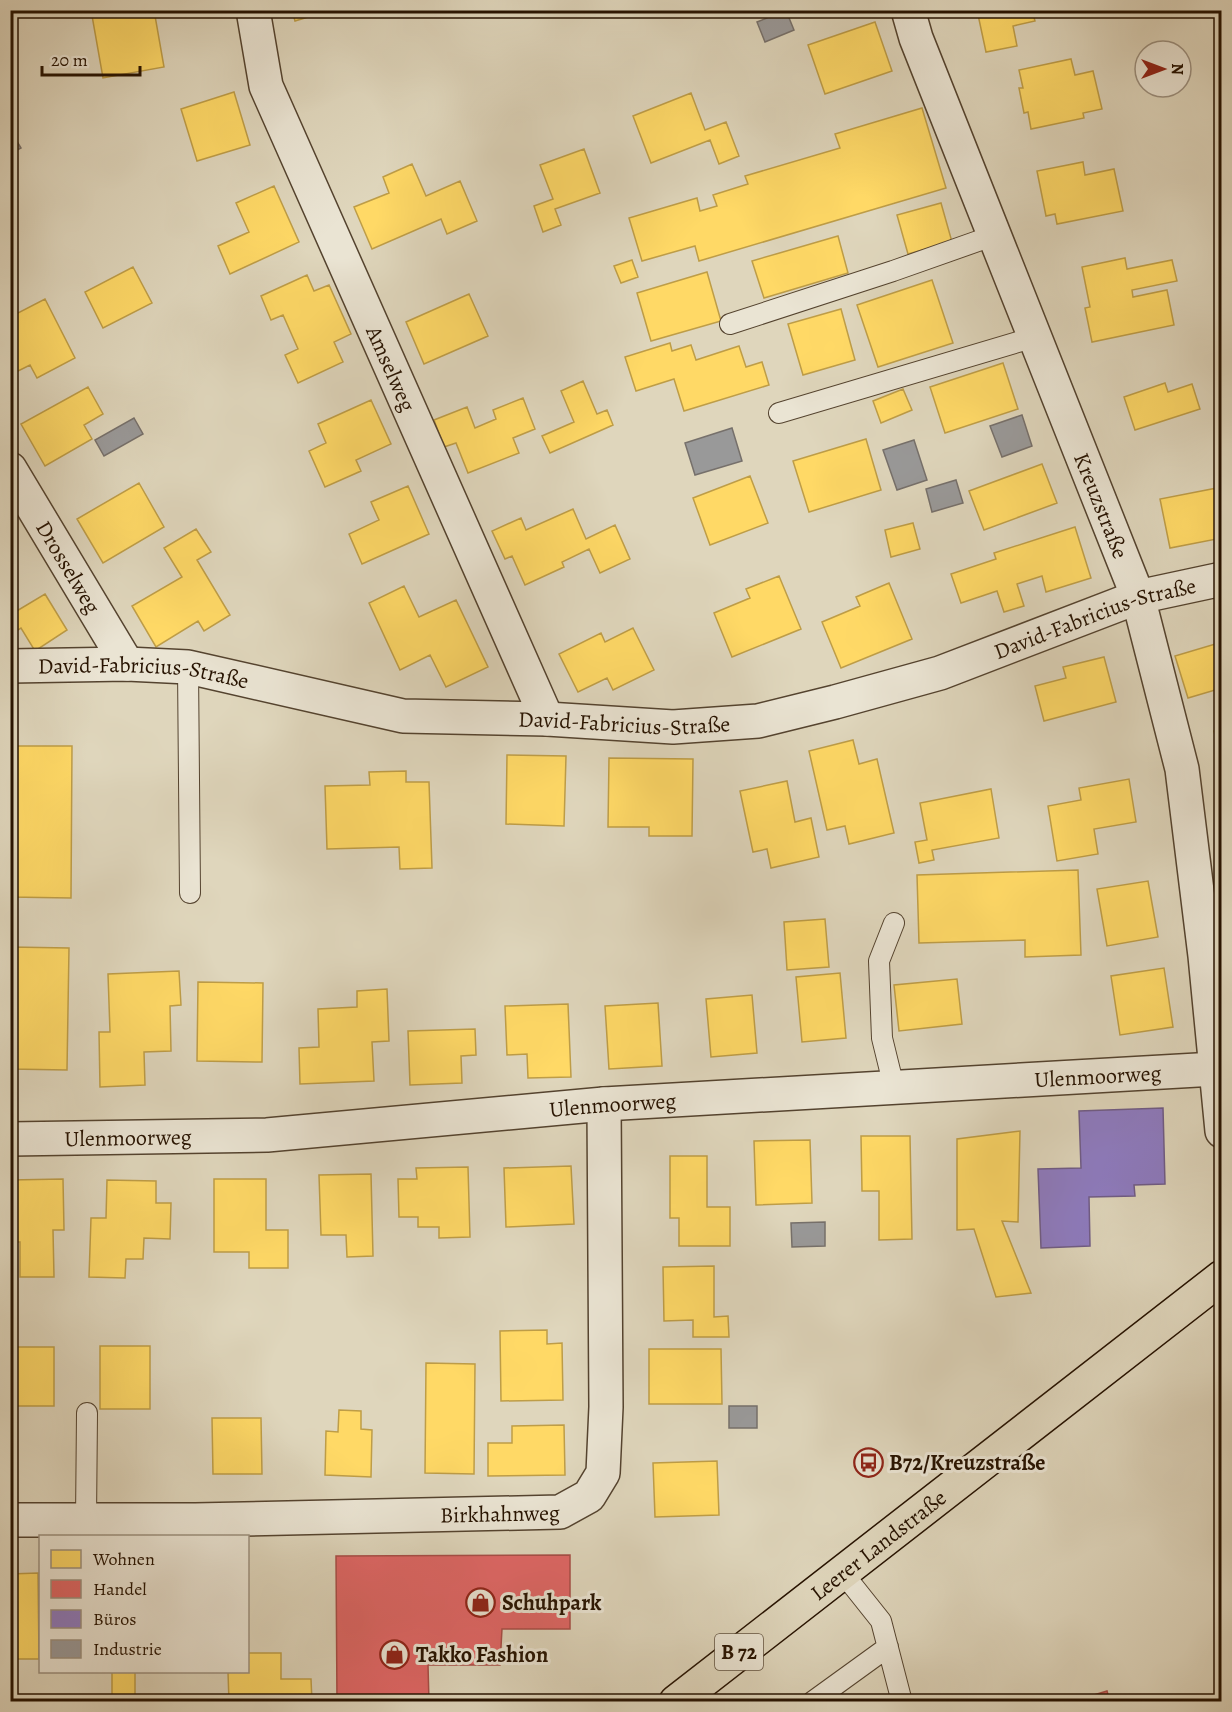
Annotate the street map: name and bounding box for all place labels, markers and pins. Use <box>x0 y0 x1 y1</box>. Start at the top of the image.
bus stop icon: B72/Kreuzstraße <box>852 1446 884 1478</box>
place label: B72/Kreuzstraße <box>889 1448 1045 1478</box>
shop icon: Schuhpark <box>465 1586 497 1618</box>
place label: Schuhpark <box>502 1588 602 1618</box>
shop icon: Takko Fashion <box>379 1638 411 1670</box>
place label: Takko Fashion <box>416 1640 548 1670</box>

